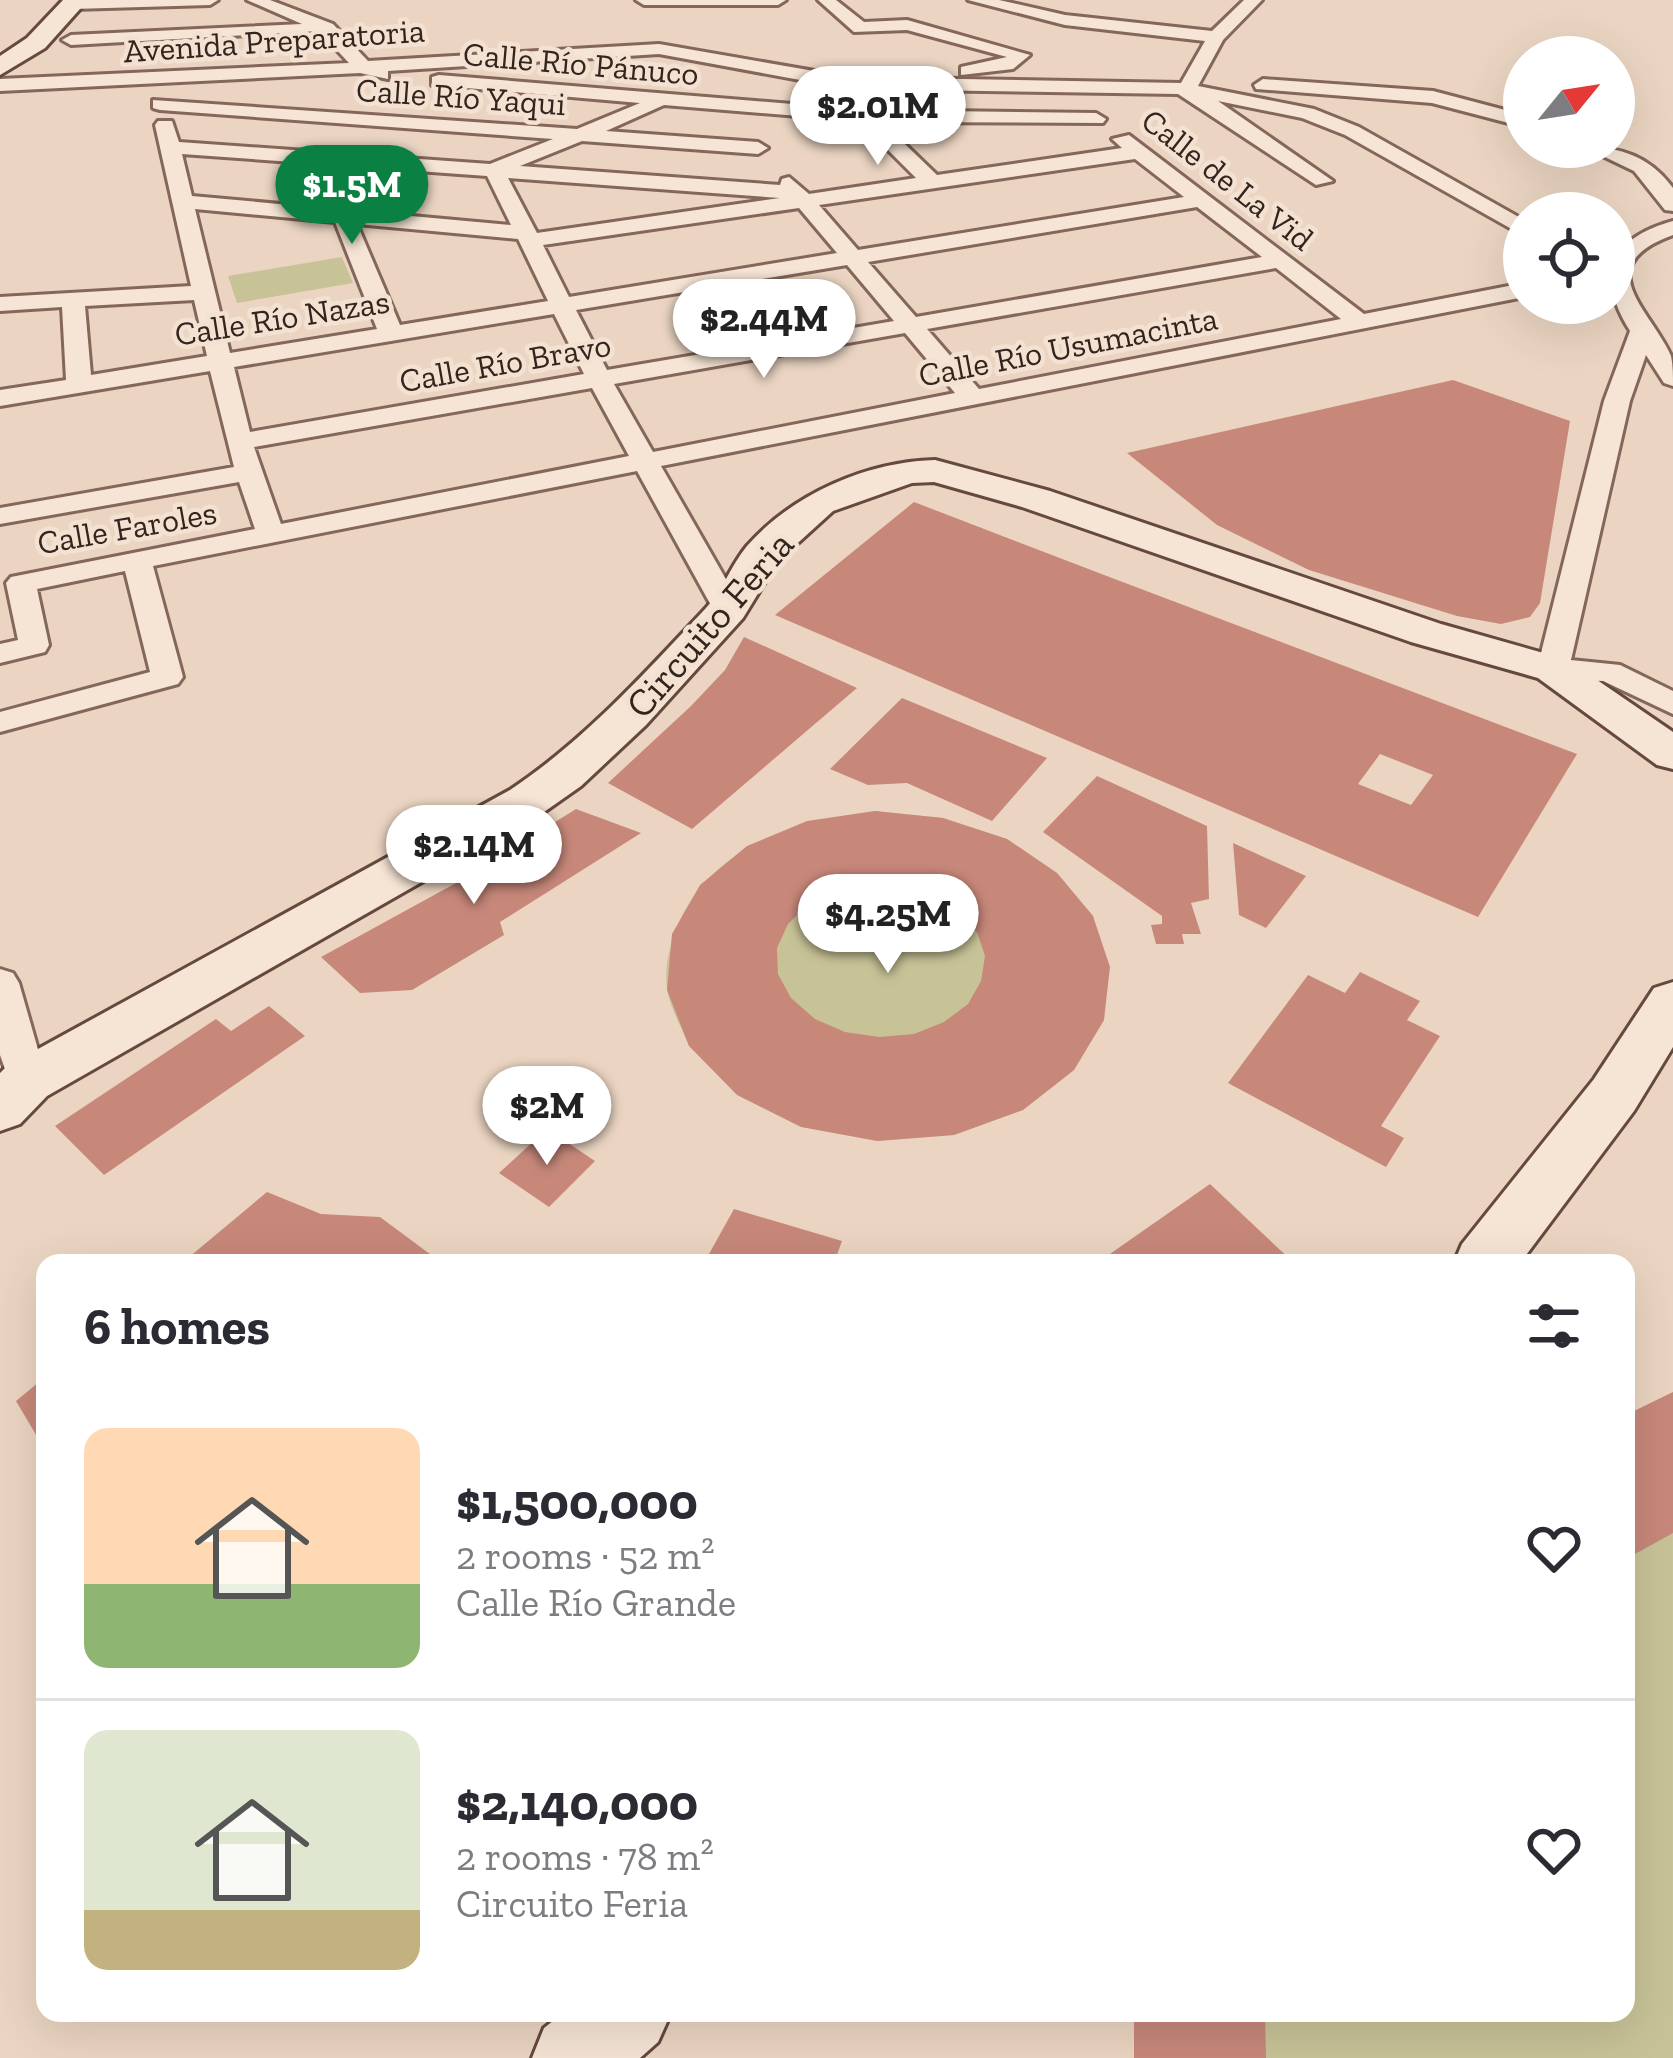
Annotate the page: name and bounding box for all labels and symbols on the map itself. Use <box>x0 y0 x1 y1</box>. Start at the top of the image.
street label: Avenida Preparatoria <box>122 11 426 70</box>
street label: Calle Río Pánuco <box>462 34 700 93</box>
north arrow <box>1503 36 1635 168</box>
pin: $2.01M <box>780 66 976 168</box>
street label: Calle Río Yaqui <box>355 70 567 123</box>
street label: Calle de La Vid <box>1134 100 1321 259</box>
pin: $1.5M <box>268 145 436 247</box>
pin: $2.44M <box>666 279 862 381</box>
street label: Calle Río Nazas <box>172 281 392 354</box>
street label: Calle Río Usumacinta <box>915 298 1221 395</box>
street label: Calle Río Bravo <box>396 325 614 400</box>
street label: Calle Faroles <box>34 493 220 562</box>
street label: Circuito Feria <box>616 521 803 727</box>
pin: $2.14M <box>376 805 572 907</box>
pin: $4.25M <box>790 874 986 976</box>
pin: $2M <box>489 1066 605 1168</box>

